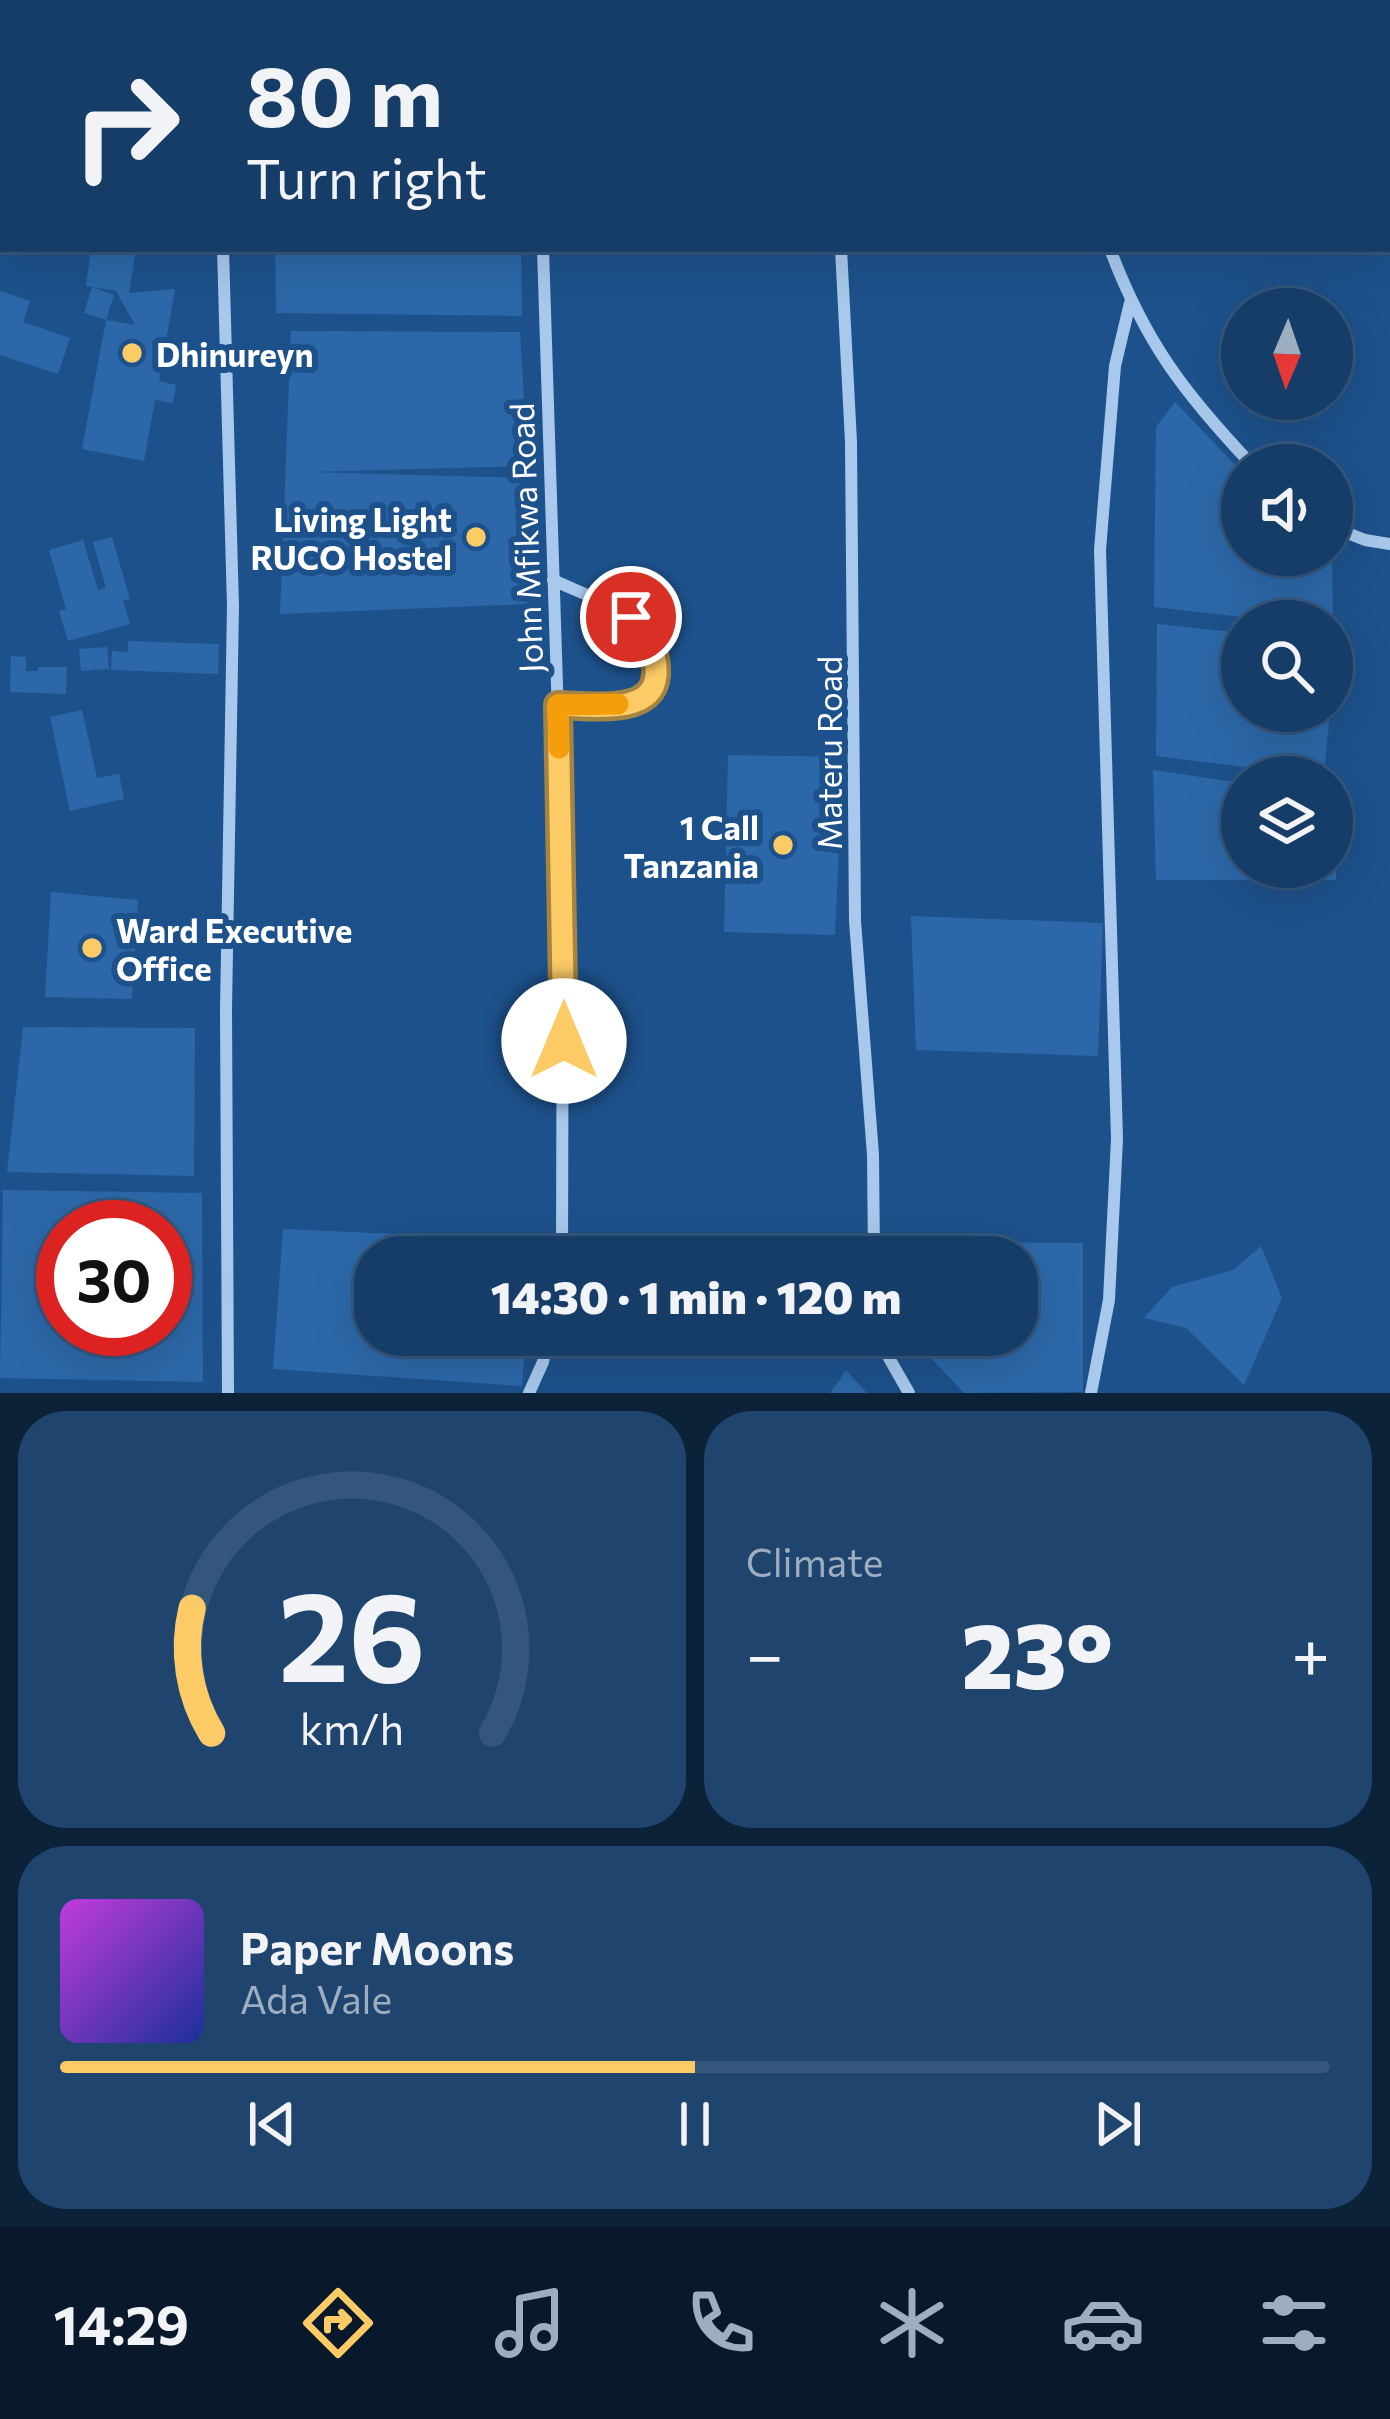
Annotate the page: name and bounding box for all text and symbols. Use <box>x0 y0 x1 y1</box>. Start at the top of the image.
text: 80 m <box>246 42 443 144</box>
icon: right <box>48 48 204 204</box>
text: Turn right <box>246 144 487 210</box>
north arrow <box>1221 288 1353 420</box>
map controls <box>1221 288 1353 888</box>
place label: Dhinureyn <box>156 333 314 374</box>
marker: Dhinureyn <box>119 340 145 366</box>
street label: John Mfikwa Road <box>500 402 550 674</box>
button: sound <box>1221 444 1353 576</box>
place label: Living Light RUCO Hostel <box>251 498 452 577</box>
marker: Living Light RUCO Hostel <box>463 524 489 550</box>
pin <box>580 566 682 668</box>
icon: arrive <box>598 584 664 650</box>
button: search <box>1221 600 1353 732</box>
street label: Materu Road <box>808 656 849 850</box>
button: layers <box>1221 756 1353 888</box>
place label: 1 Call Tanzania <box>623 806 759 885</box>
marker: 1 Call Tanzania <box>770 832 796 858</box>
place label: Ward Executive Office <box>116 909 352 988</box>
marker: Ward Executive Office <box>79 935 105 961</box>
position arrow <box>501 978 627 1104</box>
speed limit sign: 30 <box>36 1200 192 1356</box>
text: 14:30 · 1 min · 120 m <box>491 1268 901 1323</box>
text: Climate <box>746 1537 883 1585</box>
text: 26 <box>278 1555 426 1708</box>
text: 23° <box>962 1597 1113 1708</box>
text: − <box>746 1612 784 1693</box>
text: + <box>1291 1612 1330 1693</box>
text: km/h <box>300 1700 404 1753</box>
text: Paper Moons <box>240 1919 514 1974</box>
text: Ada Vale <box>240 1974 392 2022</box>
icon: previous <box>239 2091 305 2157</box>
icon: pause <box>662 2091 728 2157</box>
icon: next <box>1085 2091 1151 2157</box>
icon: directions <box>296 2281 380 2365</box>
icon: music <box>488 2281 572 2365</box>
icon: phone <box>679 2281 763 2365</box>
icon: climate <box>870 2281 954 2365</box>
icon: car <box>1061 2281 1145 2365</box>
icon: filters <box>1252 2281 1336 2365</box>
text: 14:29 <box>54 2290 189 2356</box>

